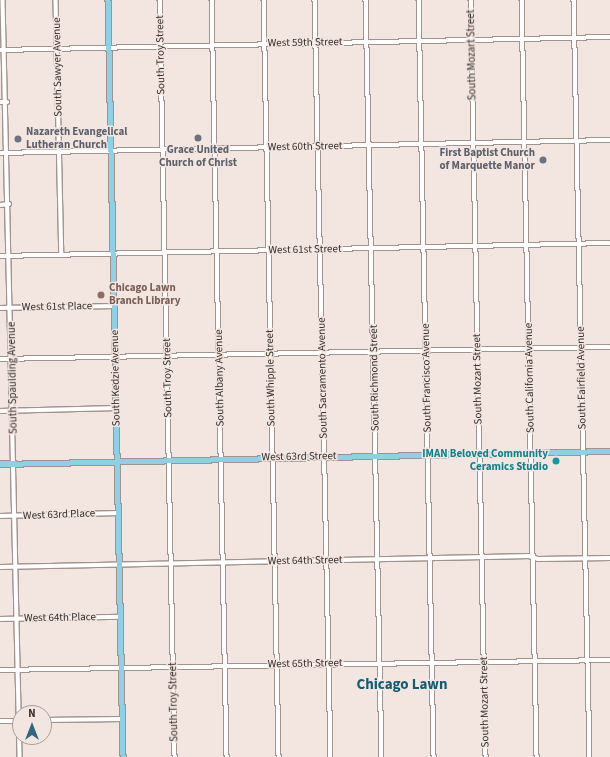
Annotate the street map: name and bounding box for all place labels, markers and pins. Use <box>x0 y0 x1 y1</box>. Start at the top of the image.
place label: Nazareth Evangelical Lutheran Church <box>26 126 127 152</box>
marker: Grace United Church of Christ <box>193 133 203 143</box>
marker: Nazareth Evangelical Lutheran Church <box>13 134 23 144</box>
place label: Grace United Church of Christ <box>159 144 237 170</box>
place label: First Baptist Church of Marquette Manor <box>439 147 535 173</box>
marker: First Baptist Church of Marquette Manor <box>538 155 548 165</box>
place label: Chicago Lawn Branch Library <box>109 282 181 308</box>
marker: Chicago Lawn Branch Library <box>96 290 106 300</box>
place label: IMAN Beloved Community Ceramics Studio <box>422 448 548 474</box>
marker: IMAN Beloved Community Ceramics Studio <box>551 456 561 466</box>

